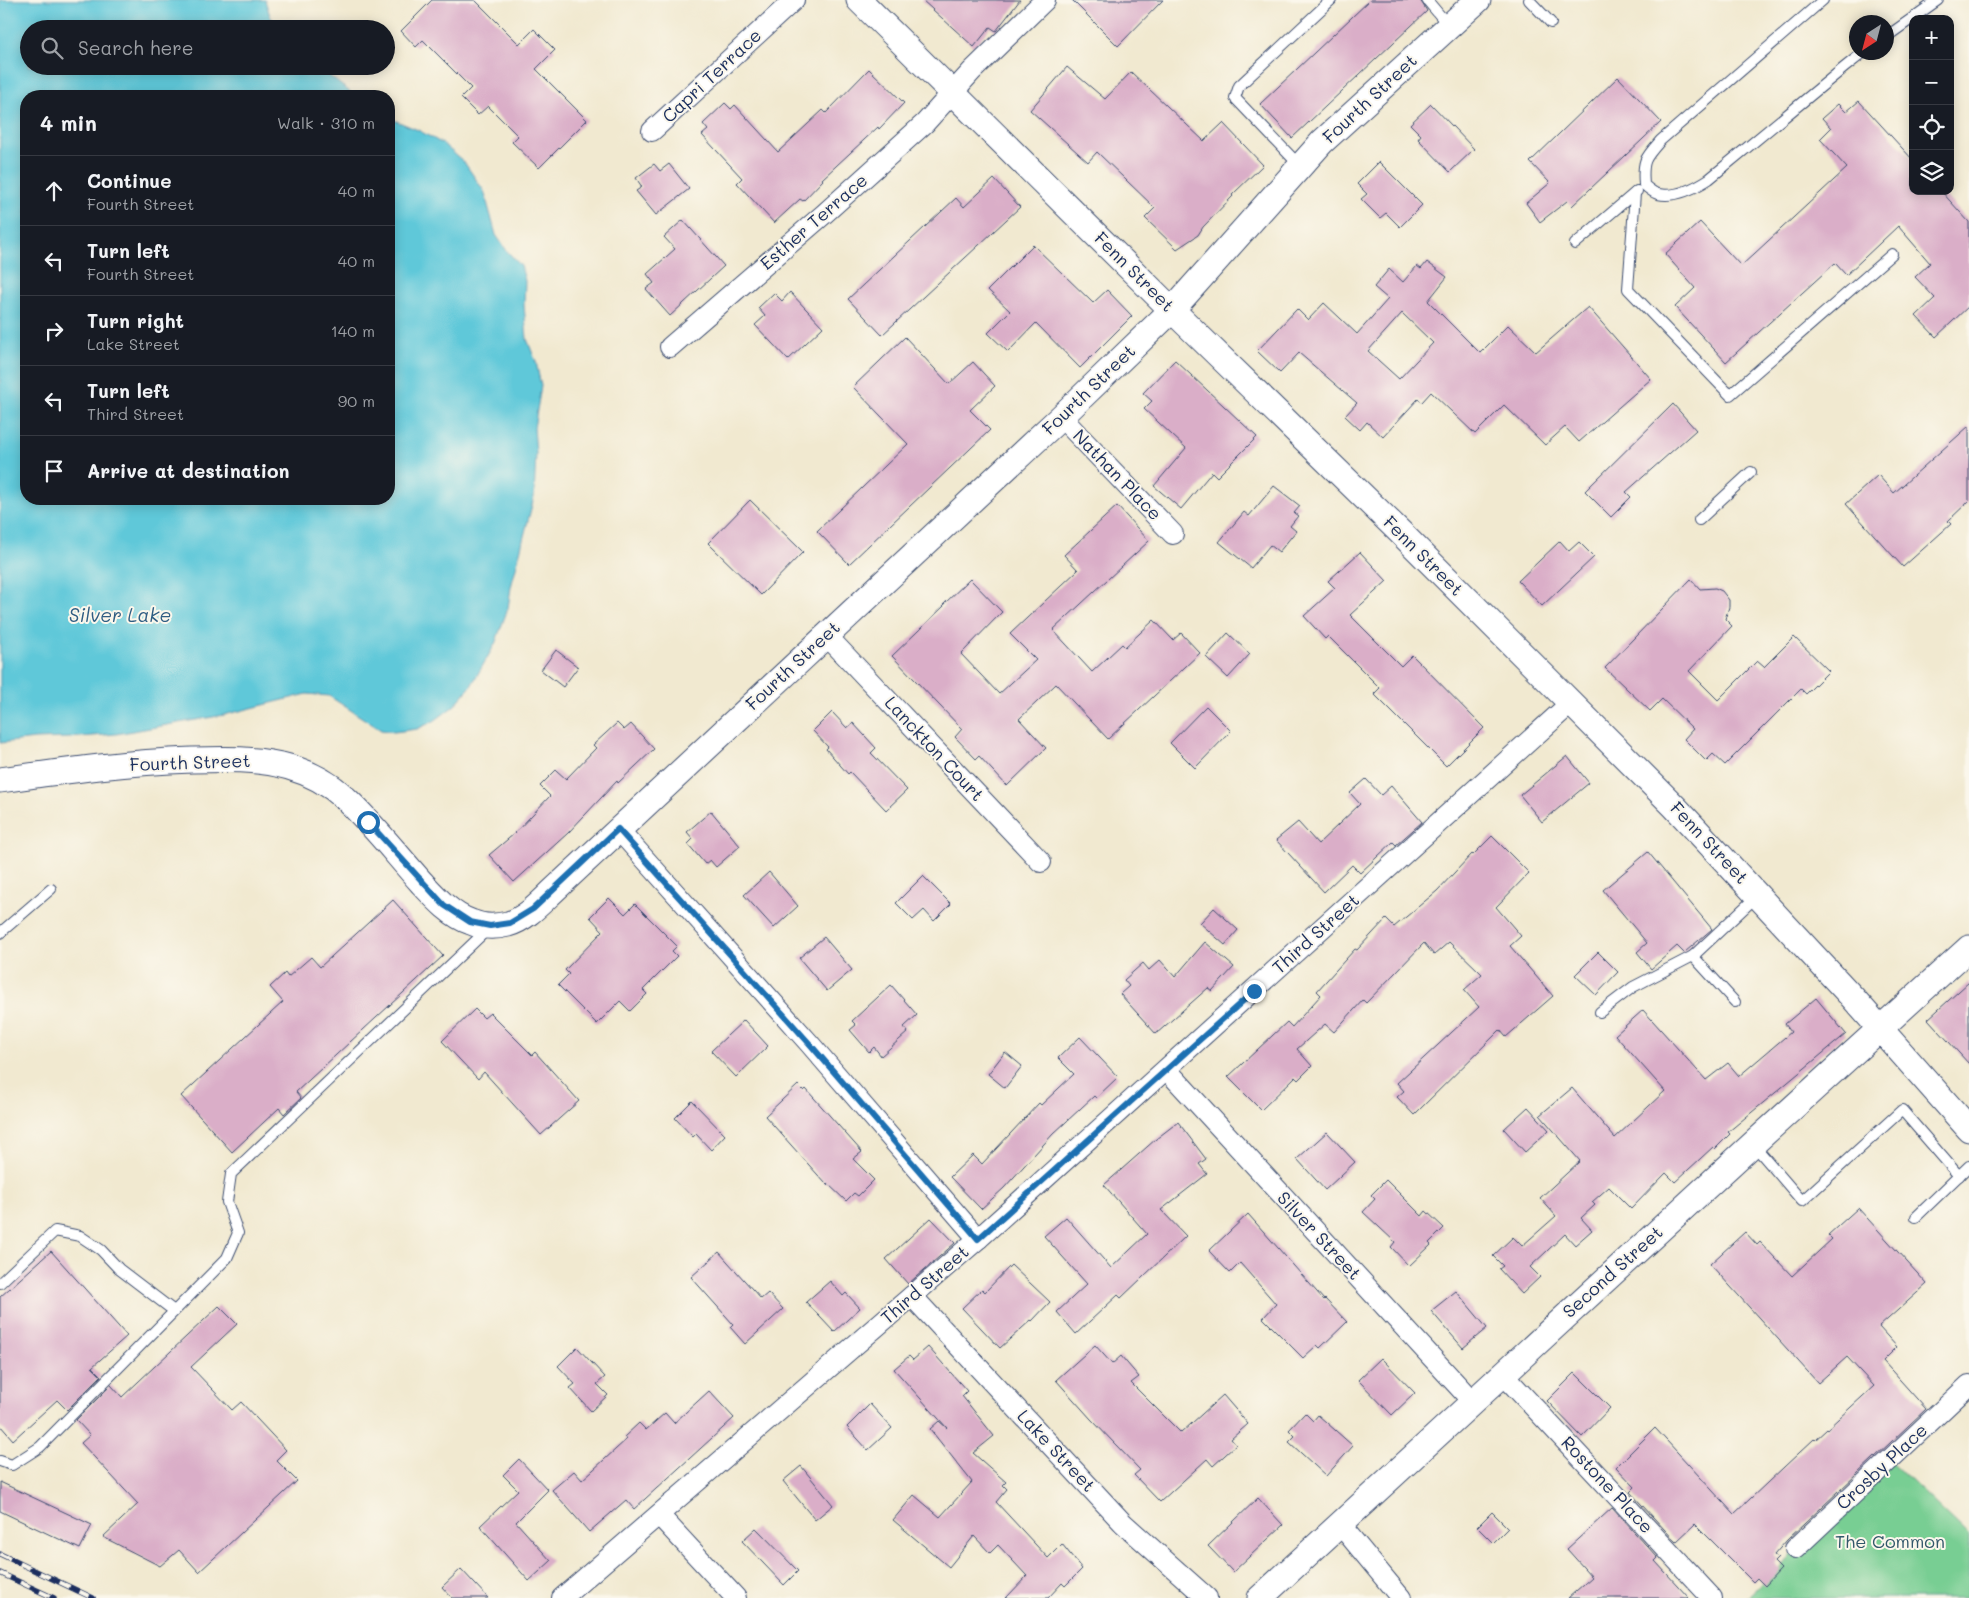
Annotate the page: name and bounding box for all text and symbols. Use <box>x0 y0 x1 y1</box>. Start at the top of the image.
north arrow <box>1849 15 1894 60</box>
map controls <box>1909 15 1954 195</box>
button: + <box>1909 15 1954 60</box>
search box <box>20 20 395 75</box>
street label: Capri Terrace <box>656 23 766 128</box>
icon: search <box>38 34 66 62</box>
text: Search here <box>78 35 194 60</box>
street label: Fourth Street <box>1317 48 1422 148</box>
button: − <box>1909 60 1954 105</box>
button: locate <box>1909 105 1954 150</box>
text: 4 min <box>40 109 97 136</box>
text: Walk · 310 m <box>277 112 375 133</box>
button: layers <box>1909 150 1954 195</box>
text: Continue <box>87 168 172 193</box>
street label: Esther Terrace <box>754 168 872 275</box>
icon: ahead <box>40 177 68 205</box>
text: 40 m <box>338 180 375 201</box>
text: Fourth Street <box>87 193 194 214</box>
street label: Fenn Street <box>1089 226 1180 317</box>
text: Turn left <box>87 238 170 263</box>
icon: left <box>40 247 68 275</box>
text: 40 m <box>338 250 375 271</box>
text: Fourth Street <box>87 263 194 284</box>
text: Turn right <box>87 308 184 333</box>
icon: right <box>40 317 68 345</box>
text: 140 m <box>331 320 375 341</box>
text: Lake Street <box>87 333 180 354</box>
street label: Fourth Street <box>1037 339 1140 440</box>
text: Turn left <box>87 378 170 403</box>
icon: left <box>40 387 68 415</box>
text: 90 m <box>338 390 375 411</box>
text: Third Street <box>87 403 184 424</box>
street label: Nathan Place <box>1068 424 1167 525</box>
icon: arrive <box>40 457 68 485</box>
text: Arrive at destination <box>87 458 290 483</box>
street label: Fenn Street <box>1378 510 1469 601</box>
water label: Silver Lake <box>69 602 171 627</box>
street label: Fourth Street <box>740 615 845 715</box>
street label: Lanckton Court <box>880 691 990 806</box>
street label: Fourth Street <box>129 748 251 776</box>
street label: Fenn Street <box>1665 796 1754 889</box>
route start <box>357 811 380 834</box>
street label: Third Street <box>1267 888 1364 979</box>
route end <box>1243 980 1266 1003</box>
street label: Silver Street <box>1272 1186 1367 1285</box>
street label: Second Street <box>1557 1220 1668 1323</box>
street label: Third Street <box>875 1239 973 1329</box>
street label: Lake Street <box>1012 1404 1101 1497</box>
street label: Crosby Place <box>1831 1418 1932 1515</box>
street label: Rostone Place <box>1556 1430 1659 1538</box>
park label: The Common <box>1835 1529 1945 1553</box>

